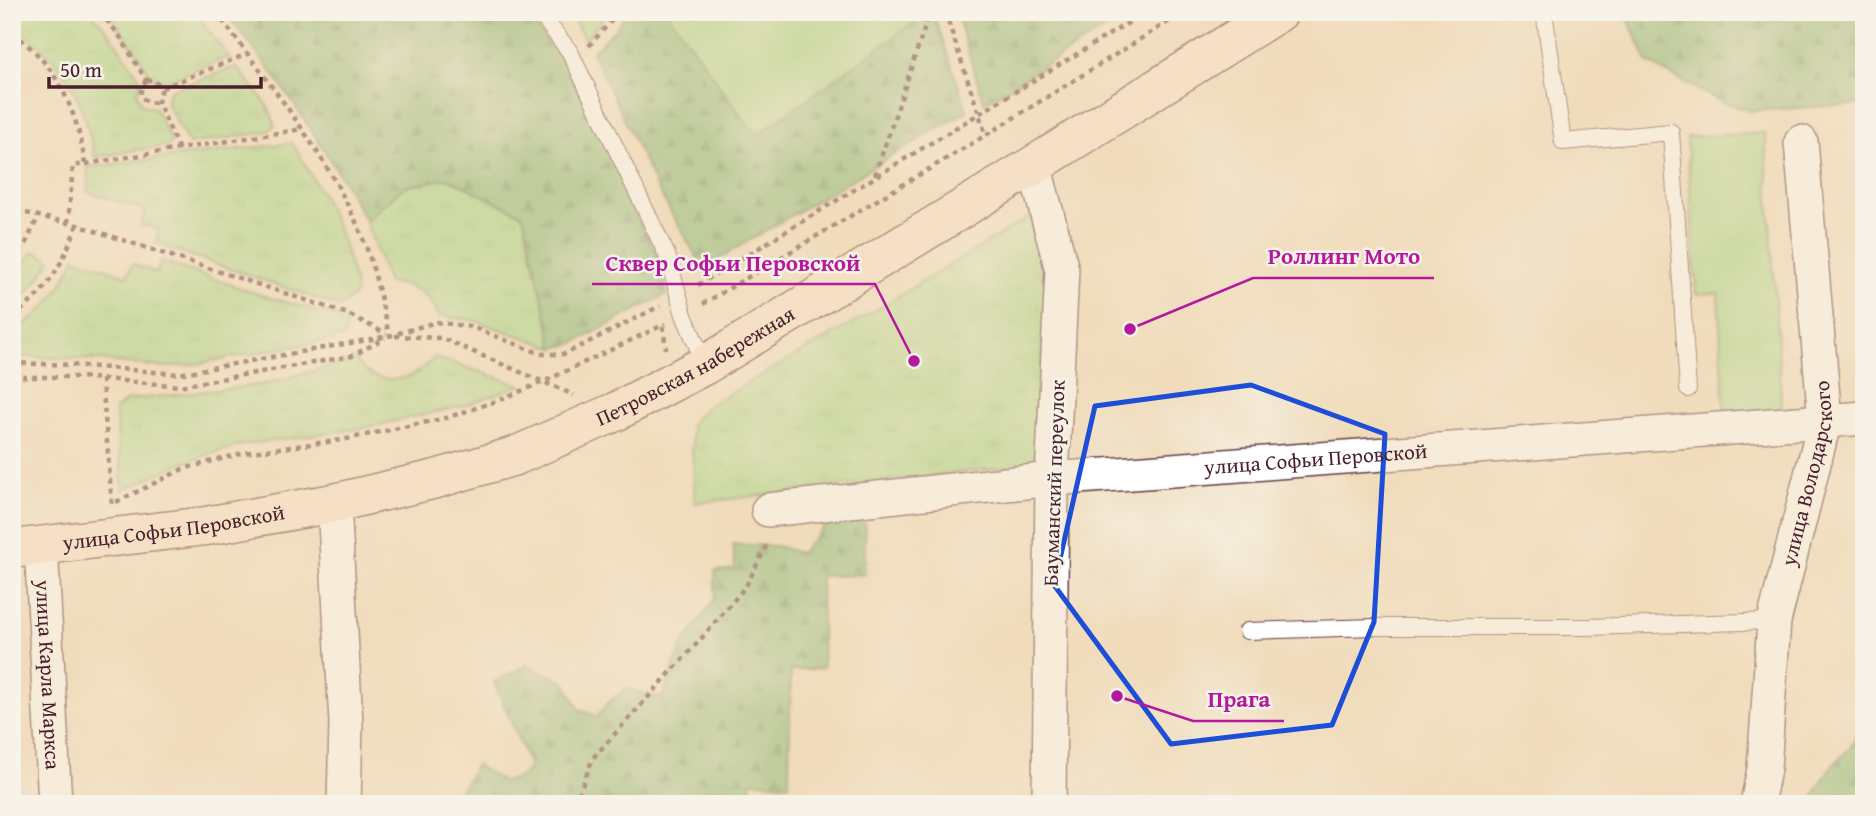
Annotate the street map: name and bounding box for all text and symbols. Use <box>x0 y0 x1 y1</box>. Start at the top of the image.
scale bar <box>49 46 261 90</box>
text: 50 m <box>60 54 102 85</box>
callout: Роллинг Мото <box>1253 234 1434 278</box>
text: Роллинг Мото <box>1268 239 1420 272</box>
callout: Сквер Софьи Перовской <box>592 240 875 284</box>
text: Сквер Софьи Перовской <box>605 246 861 279</box>
street label: Петровская набережная <box>591 298 801 434</box>
street label: Бауманский переулок <box>1034 379 1073 587</box>
street label: улица Володарского <box>1772 379 1840 570</box>
street label: улица Софьи Перовской <box>1202 435 1428 483</box>
street label: улица Софьи Перовской <box>60 496 287 558</box>
street label: улица Карла Маркса <box>28 578 69 770</box>
callout: Прага <box>1193 677 1284 721</box>
text: Прага <box>1208 682 1270 715</box>

